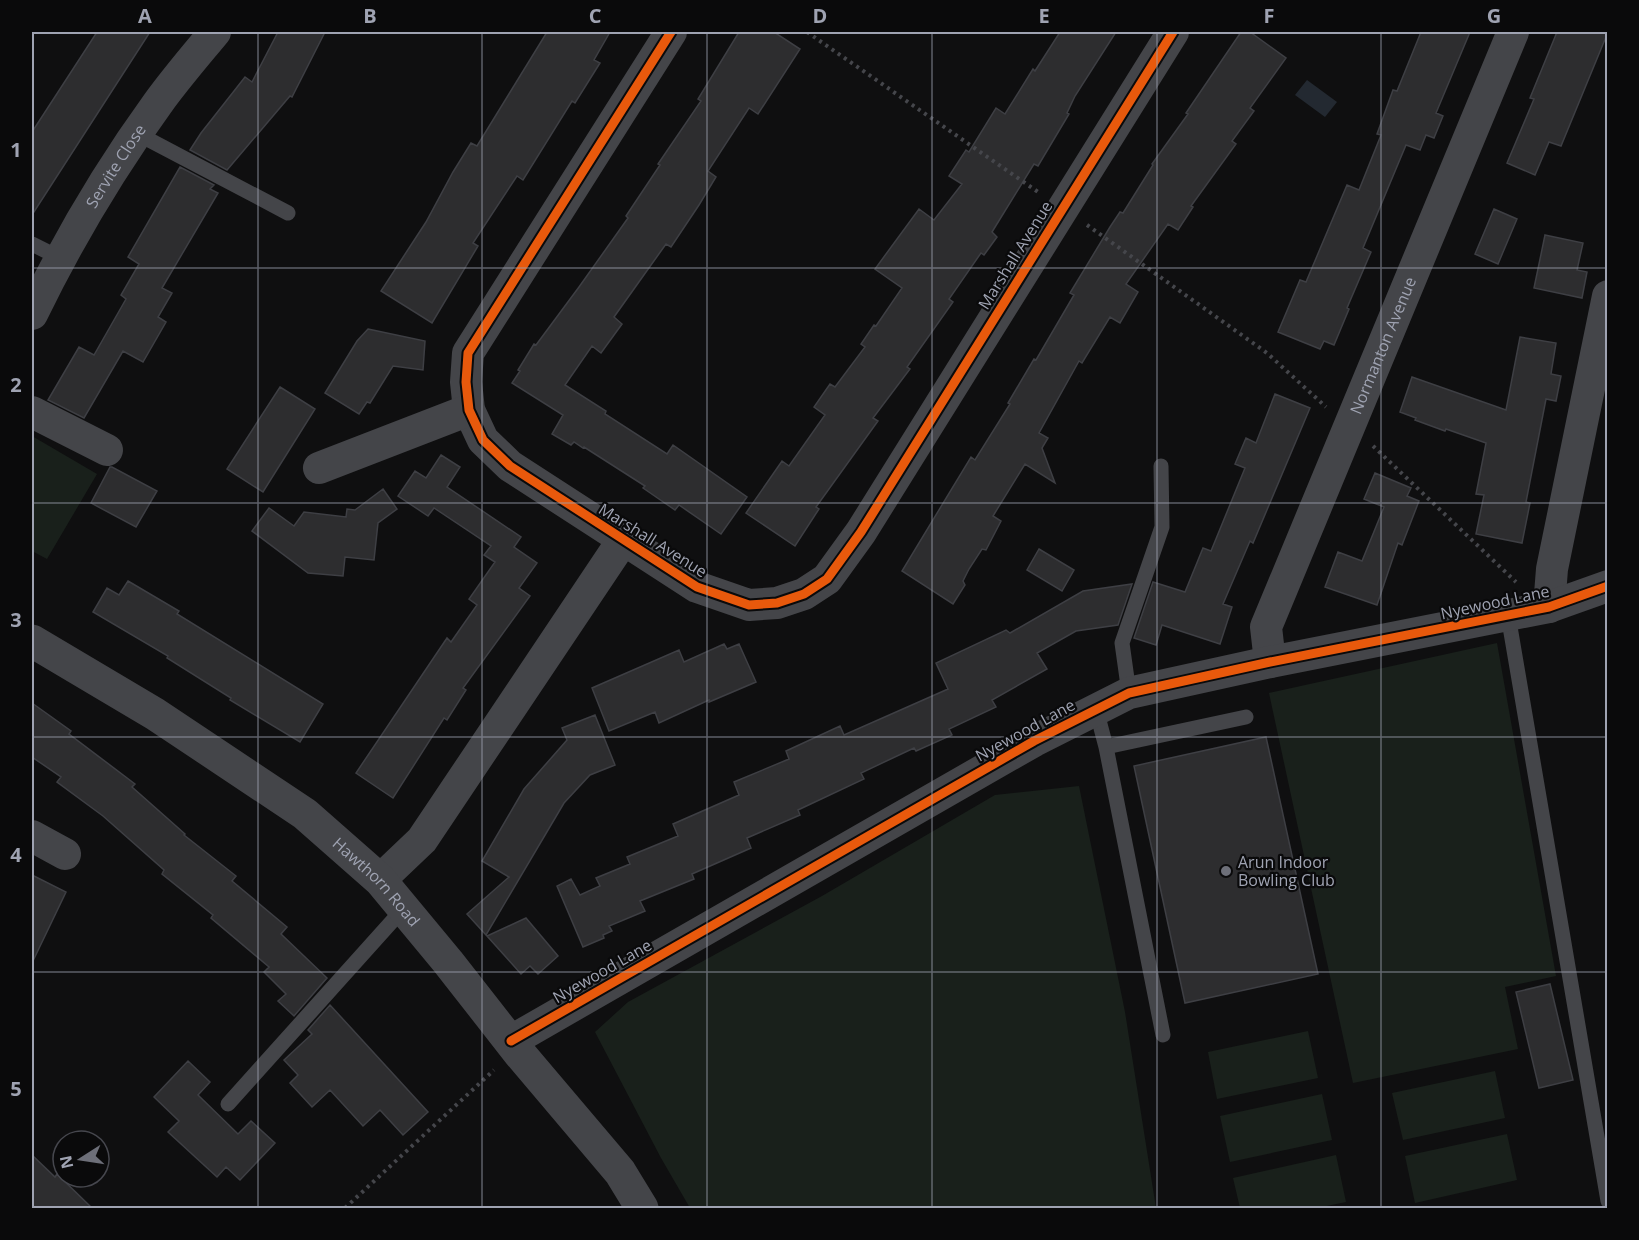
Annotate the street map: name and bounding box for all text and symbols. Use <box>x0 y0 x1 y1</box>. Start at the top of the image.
text: A <box>138 2 152 29</box>
text: B <box>363 2 377 29</box>
text: C <box>589 2 602 29</box>
text: D <box>813 2 827 29</box>
text: E <box>1038 2 1050 29</box>
text: F <box>1264 2 1274 29</box>
text: G <box>1487 2 1501 29</box>
street label: Servite Close <box>81 120 151 212</box>
text: 1 <box>10 136 22 163</box>
street label: Marshall Avenue <box>973 197 1057 313</box>
street label: Normanton Avenue <box>1345 274 1421 418</box>
text: 2 <box>10 371 22 398</box>
street label: Marshall Avenue <box>595 498 711 582</box>
street label: Nyewood Lane <box>1439 580 1551 624</box>
text: 3 <box>10 606 22 633</box>
street label: Nyewood Lane <box>971 694 1079 766</box>
street label: Hawthorn Road <box>328 832 425 931</box>
text: 4 <box>10 841 22 868</box>
place label: Arun Indoor Bowling Club <box>1238 851 1335 891</box>
marker: Arun Indoor Bowling Club <box>1219 864 1233 878</box>
street label: Nyewood Lane <box>549 934 655 1008</box>
text: 5 <box>10 1075 22 1102</box>
north arrow <box>51 1129 111 1189</box>
text: N <box>54 1153 78 1171</box>

